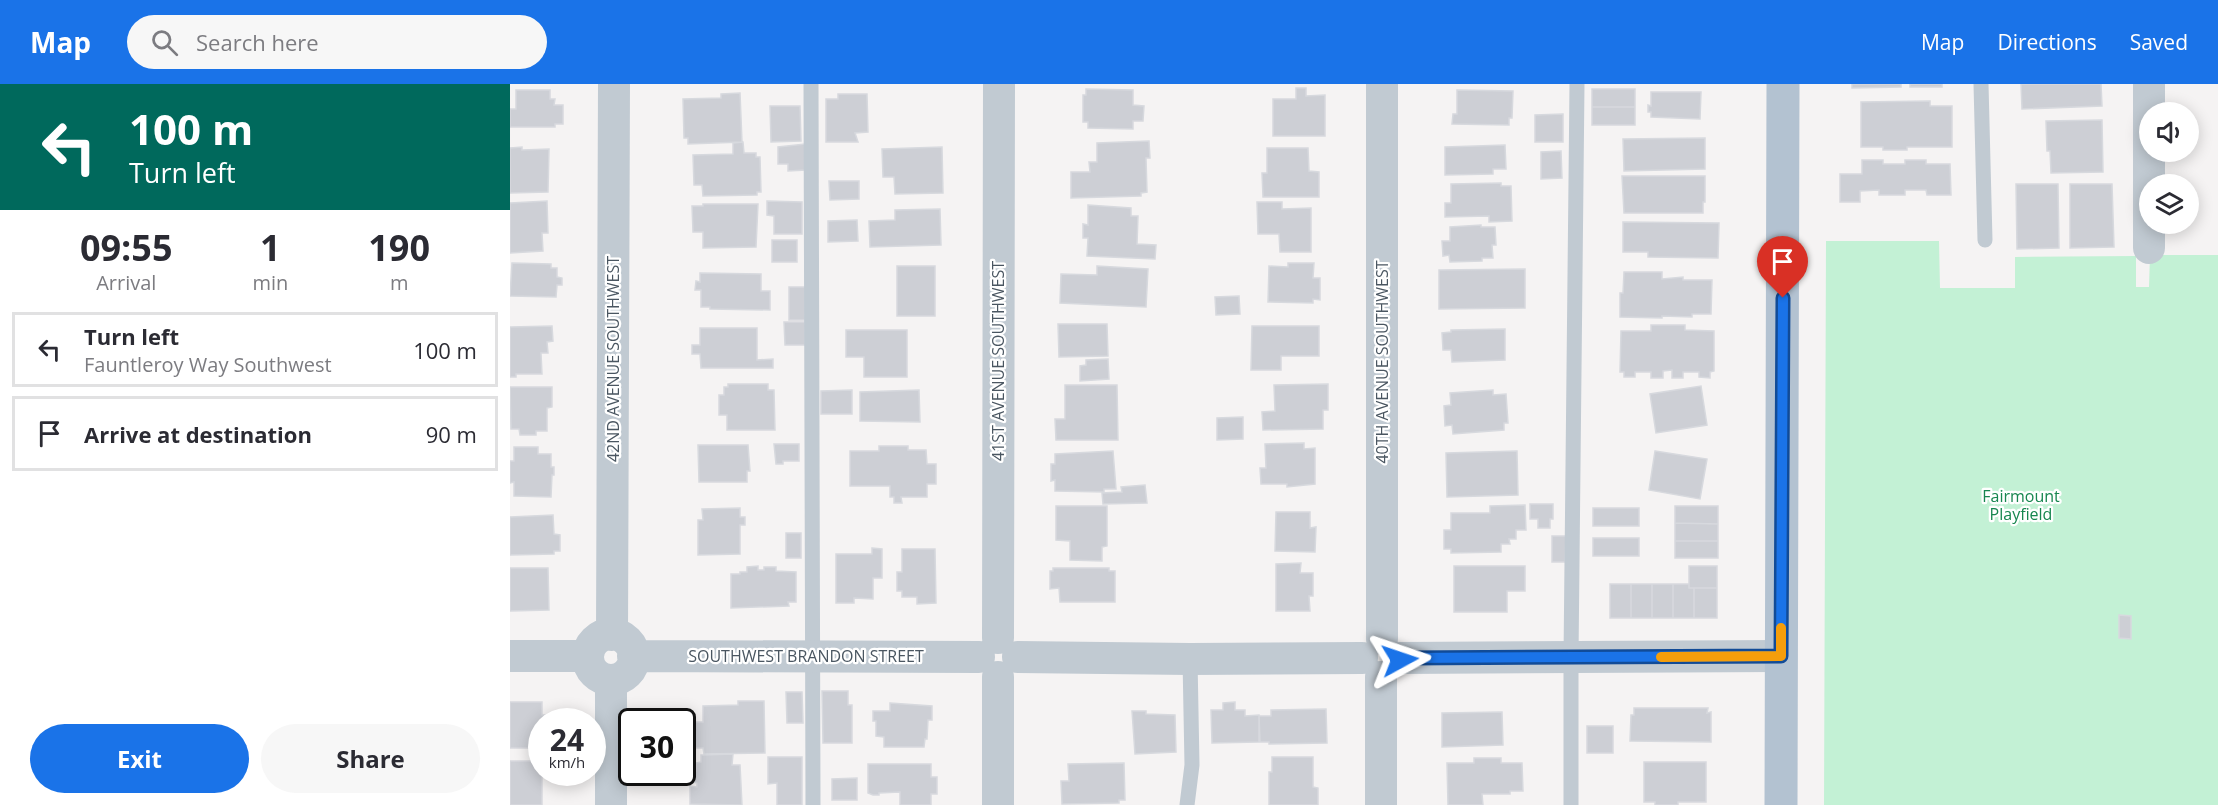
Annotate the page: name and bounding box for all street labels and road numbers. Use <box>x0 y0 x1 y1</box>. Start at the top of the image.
street label: 42ND AVENUE SOUTHWEST <box>602 256 624 462</box>
street label: 40TH AVENUE SOUTHWEST <box>1371 260 1393 464</box>
street label: 41ST AVENUE SOUTHWEST <box>987 261 1009 461</box>
street label: SOUTHWEST BRANDON STREET <box>688 645 924 667</box>

